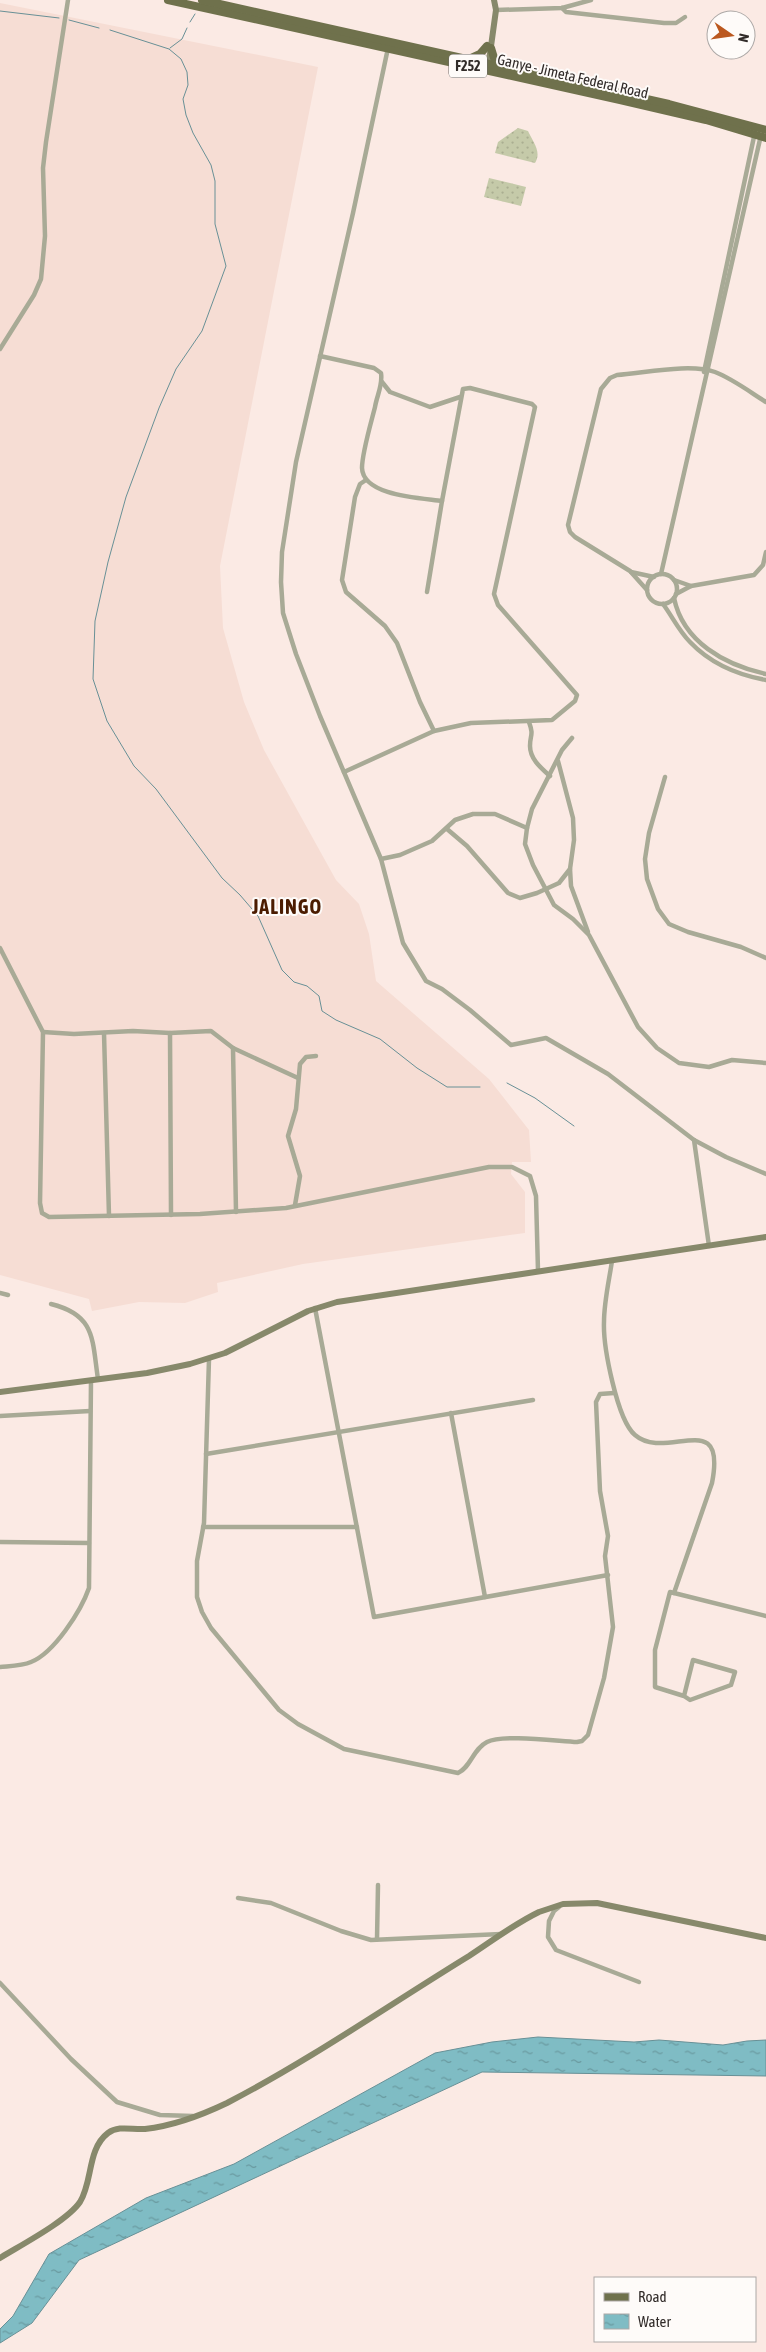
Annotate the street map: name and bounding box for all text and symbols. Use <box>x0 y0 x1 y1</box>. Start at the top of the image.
north arrow <box>706 10 756 60</box>
text: N <box>735 32 752 44</box>
street label: Ganye - Jimeta Federal Road <box>496 50 650 102</box>
road number: F252 <box>449 54 487 78</box>
district label: JALINGO <box>251 895 322 918</box>
legend <box>594 2277 756 2342</box>
text: Road <box>638 2288 667 2305</box>
text: Water <box>638 2313 671 2330</box>

